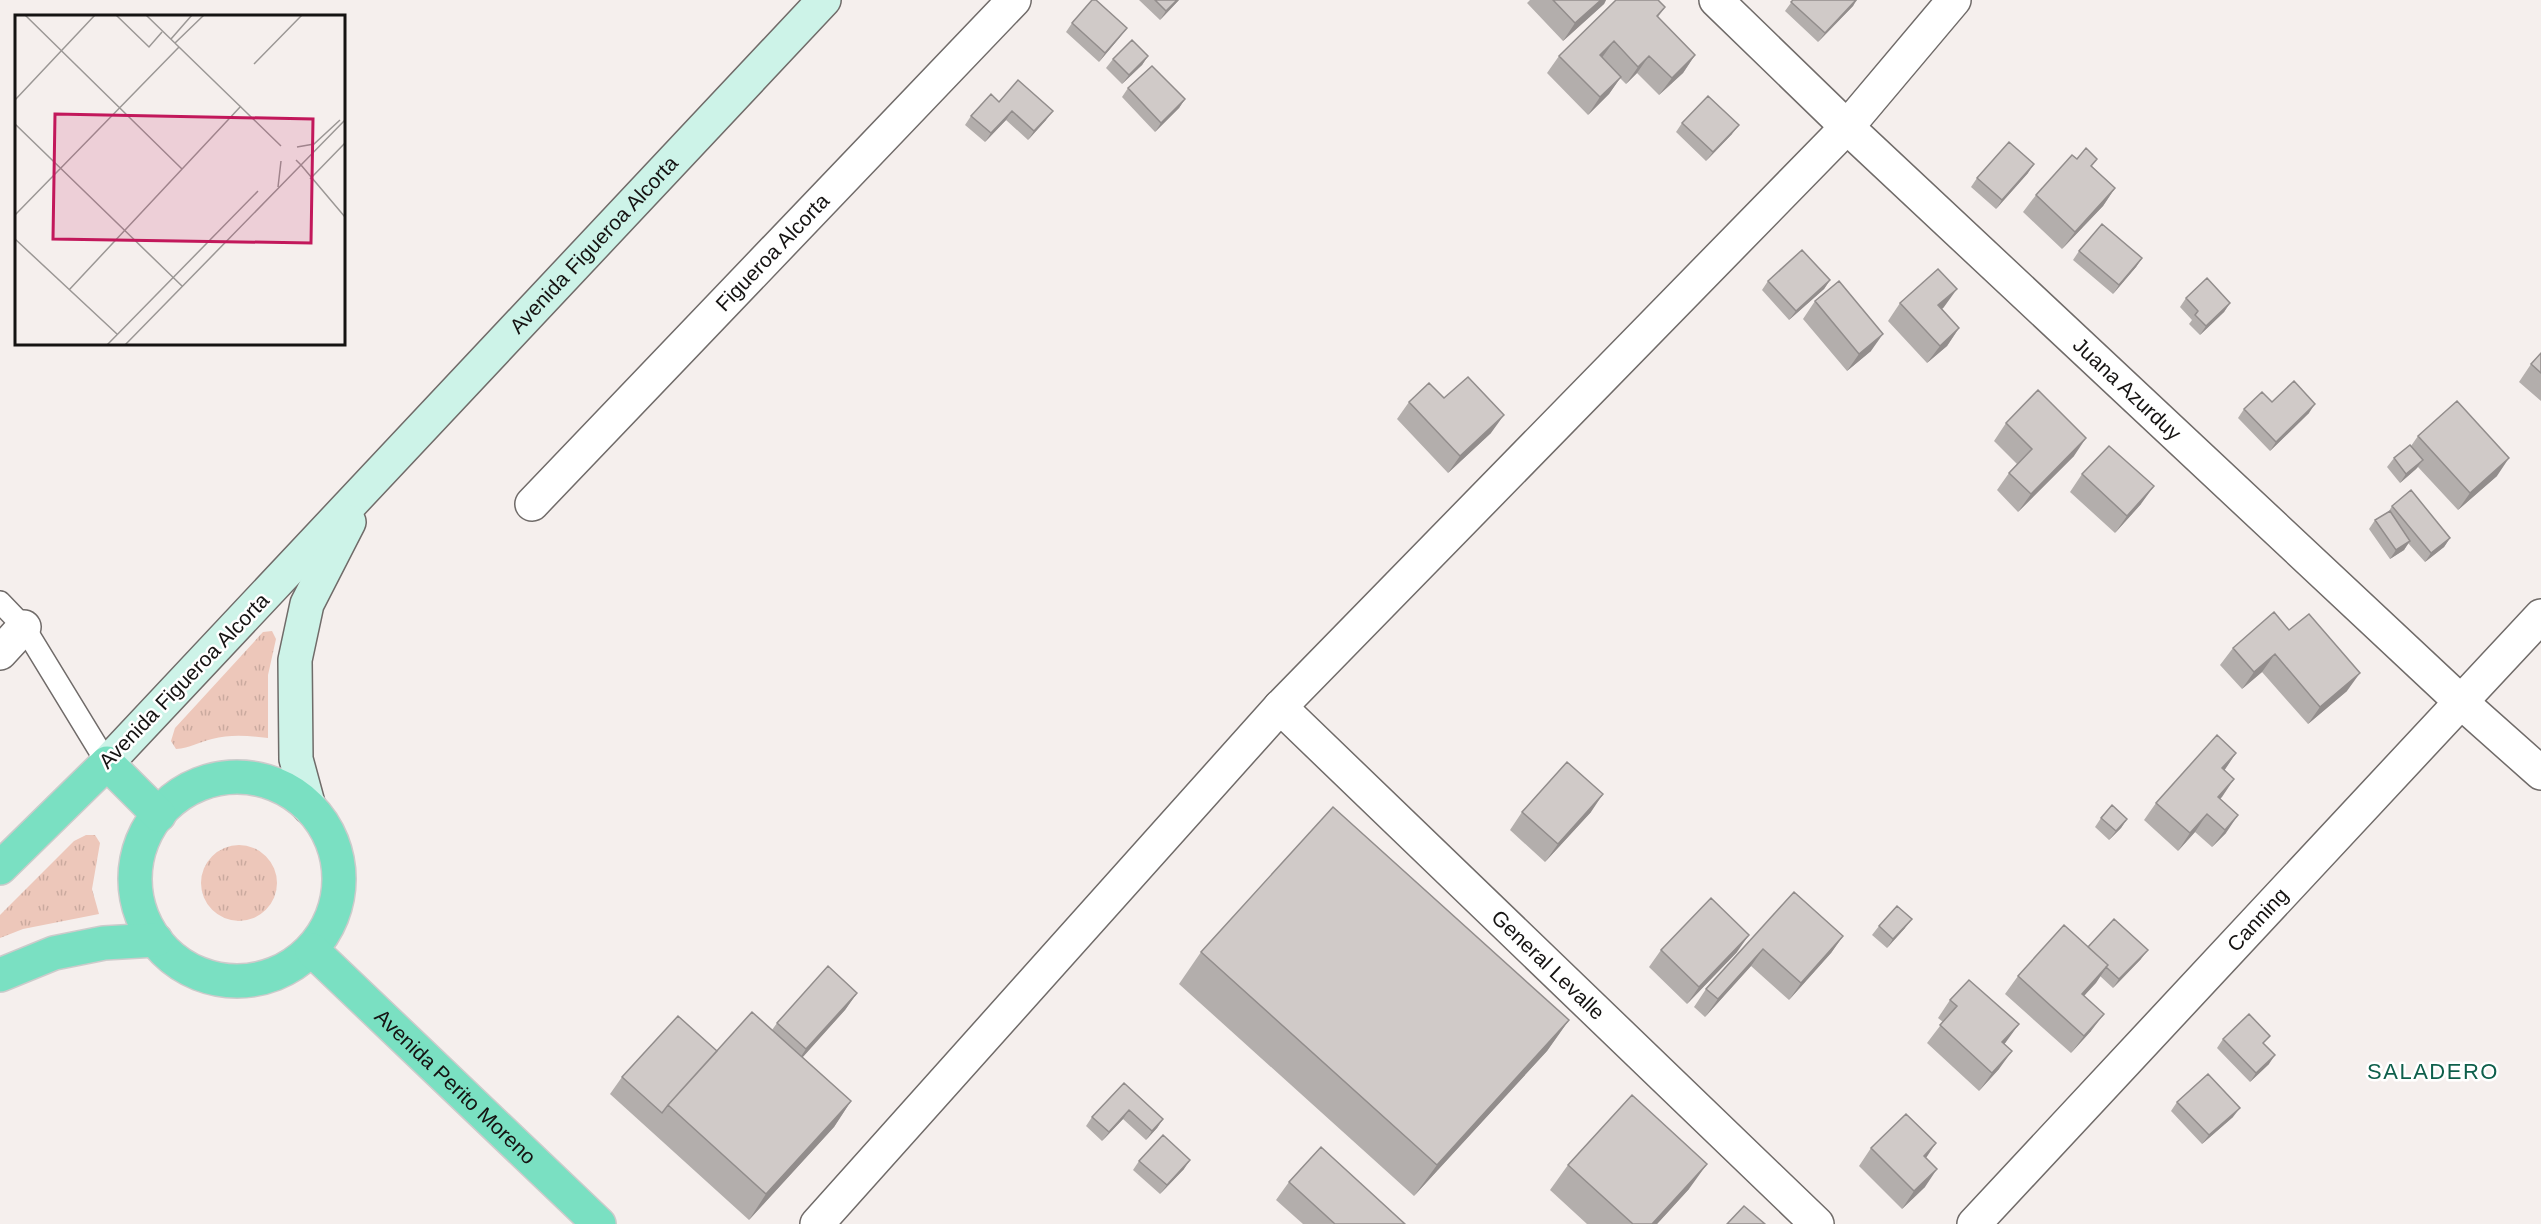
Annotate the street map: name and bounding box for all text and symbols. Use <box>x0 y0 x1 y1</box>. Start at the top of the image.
inset map <box>15 15 345 345</box>
street label: Avenida Figueroa Alcorta <box>505 151 682 338</box>
street label: Figueroa Alcorta <box>711 189 834 315</box>
street label: Juana Azurduy <box>2069 333 2186 445</box>
street label: Avenida Figueroa Alcorta <box>94 588 273 773</box>
street label: Canning <box>2222 883 2292 956</box>
street label: General Levalle <box>1487 905 1609 1024</box>
street label: Avenida Perito Moreno <box>370 1004 541 1168</box>
district label: SALADERO <box>2367 1059 2499 1084</box>

